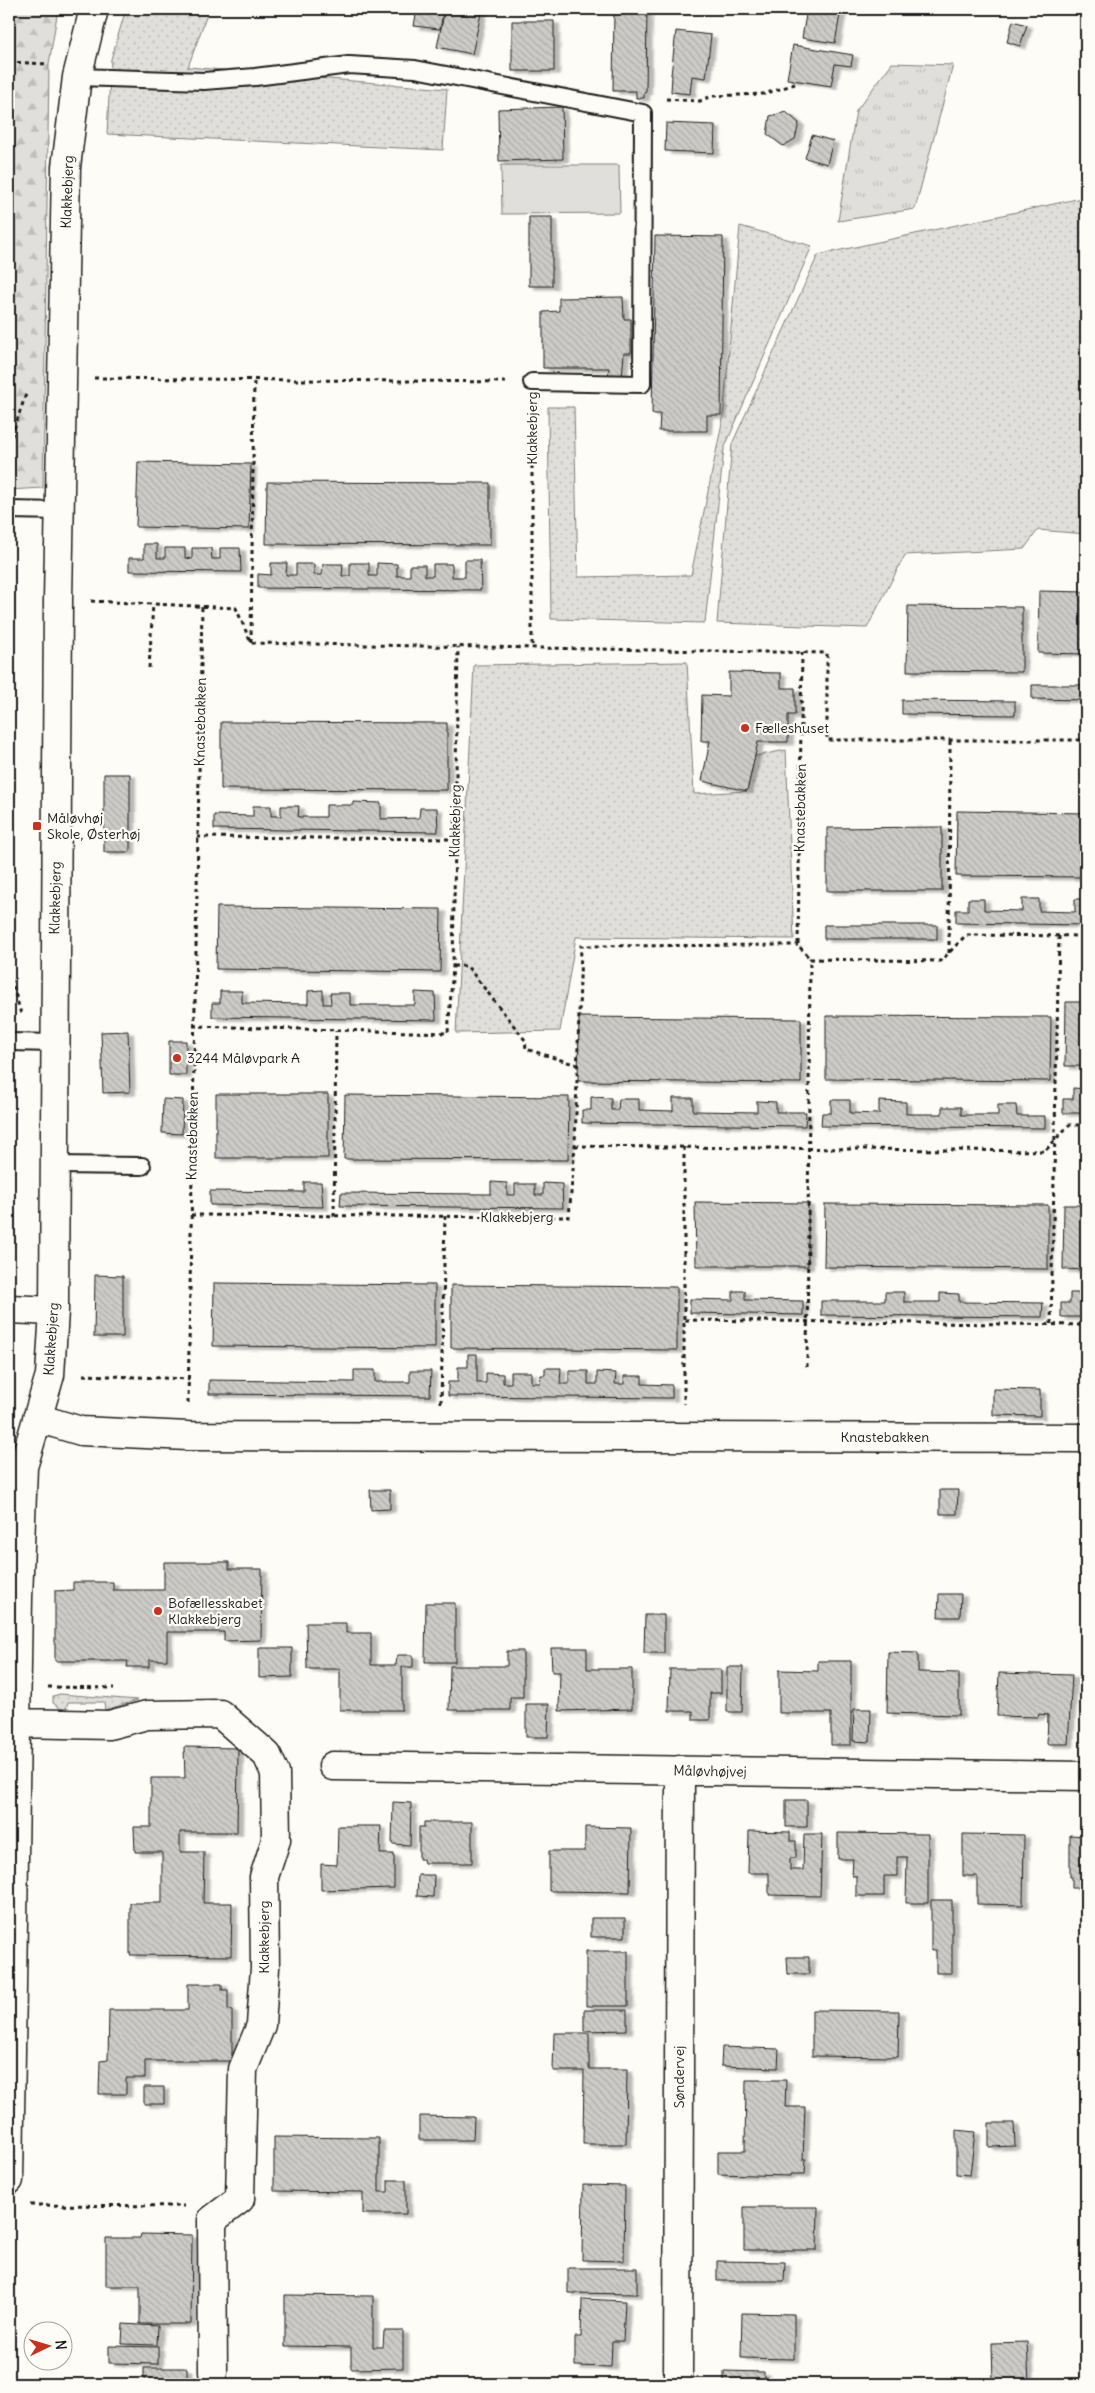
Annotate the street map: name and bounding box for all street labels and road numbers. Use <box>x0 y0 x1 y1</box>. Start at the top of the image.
street label: Klakkebjerg <box>57 155 77 229</box>
street label: Klakkebjerg <box>523 391 541 465</box>
street label: Knastebakken <box>190 677 210 767</box>
street label: Knastebakken <box>790 763 810 853</box>
street label: Klakkebjerg <box>445 784 465 858</box>
street label: Klakkebjerg <box>45 861 65 935</box>
street label: Knastebakken <box>182 1091 202 1181</box>
street label: Klakkebjerg <box>480 1208 554 1226</box>
street label: Klakkebjerg <box>39 1302 63 1376</box>
street label: Knastebakken <box>841 1428 929 1446</box>
street label: Måløvhøjvej <box>673 1761 747 1781</box>
street label: Klakkebjerg <box>255 1900 273 1974</box>
street label: Søndervej <box>670 2046 688 2108</box>

